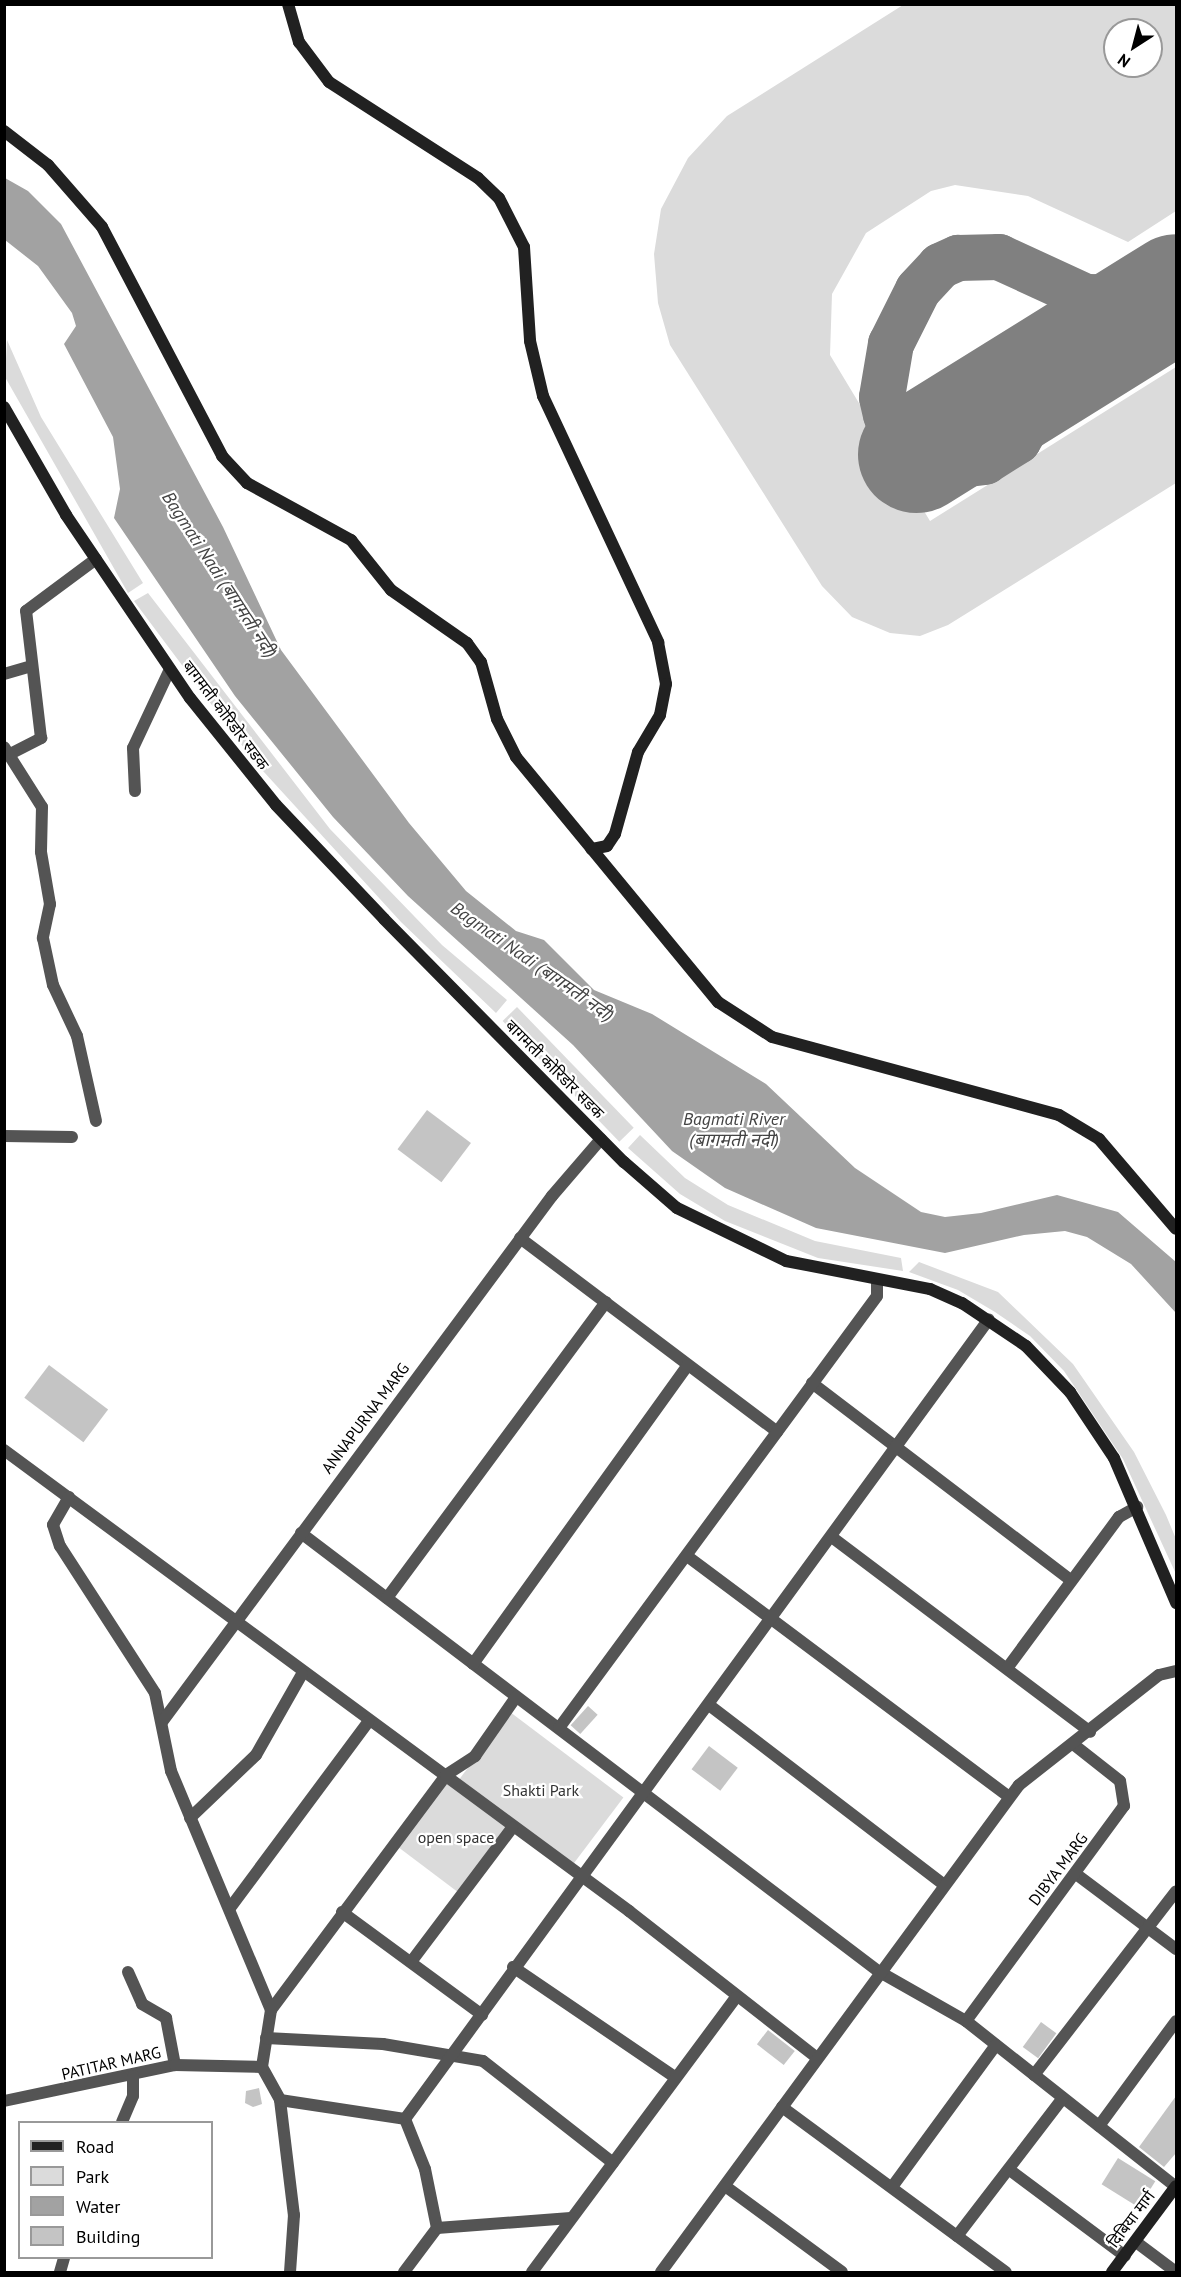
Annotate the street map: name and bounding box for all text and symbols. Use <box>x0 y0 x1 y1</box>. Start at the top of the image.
north arrow <box>1103 18 1163 78</box>
text: N <box>1113 50 1134 72</box>
water label: Bagmati Nadi (बागमती नदी) <box>157 488 281 662</box>
street label: बागमती कोरिडोर सडक <box>179 657 273 773</box>
water label: Bagmati Nadi (बागमती नदी) <box>446 898 618 1026</box>
street label: बागमती कोरिडोर सडक <box>502 1016 608 1122</box>
water label: Bagmati River (बागमती नदी) <box>683 1109 785 1152</box>
street label: ANNAPURNA MARG <box>317 1359 413 1477</box>
park label: Shakti Park <box>503 1780 579 1800</box>
park label: open space <box>418 1827 494 1847</box>
street label: DIBYA MARG <box>1024 1829 1092 1909</box>
street label: PATITAR MARG <box>59 2042 163 2084</box>
legend <box>18 2121 213 2259</box>
text: Road <box>76 2135 114 2158</box>
text: Park <box>76 2165 109 2188</box>
street label: दिबिया मार्ग <box>1103 2187 1159 2251</box>
text: Water <box>76 2195 120 2218</box>
text: Building <box>76 2225 140 2248</box>

